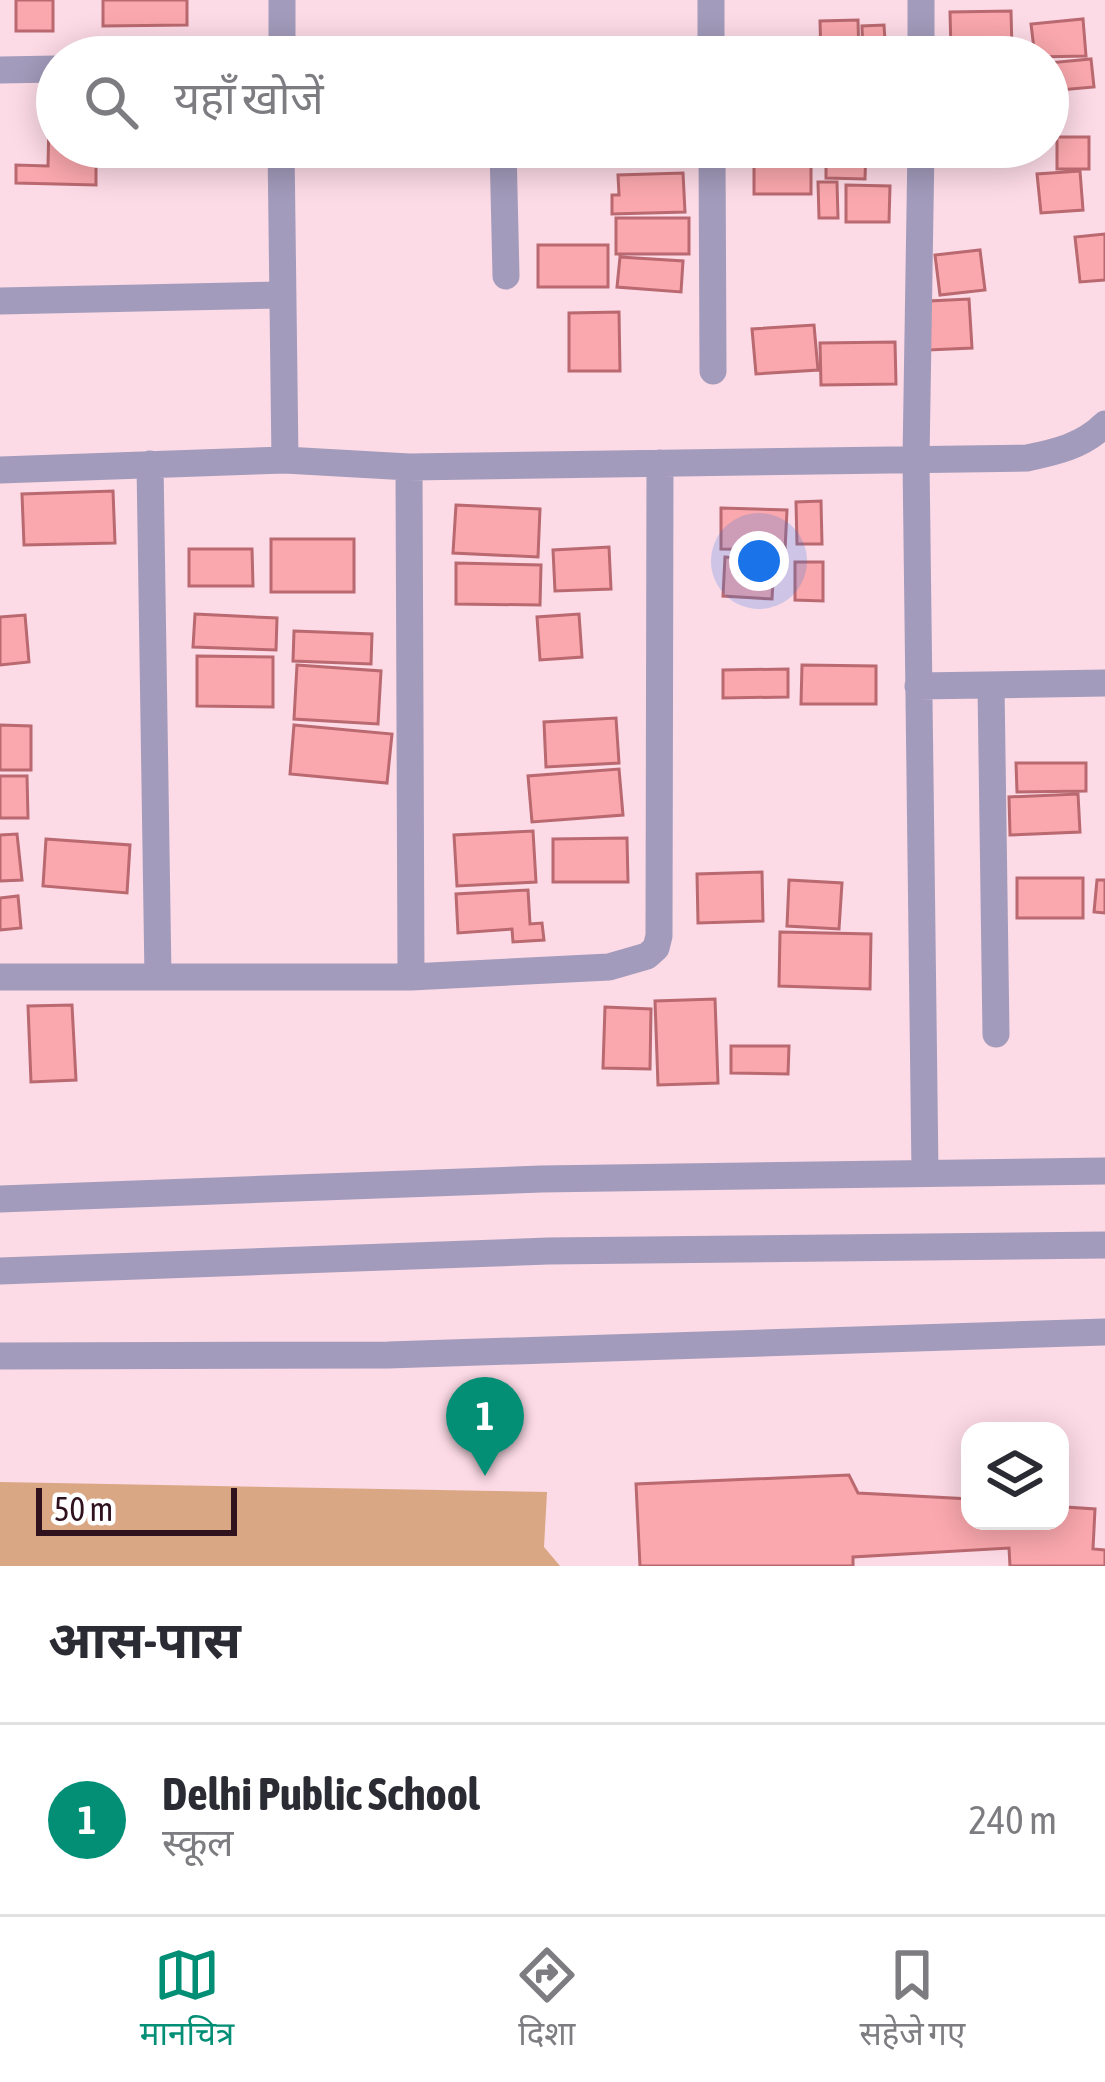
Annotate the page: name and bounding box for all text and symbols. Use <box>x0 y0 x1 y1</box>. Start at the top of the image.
search box <box>36 36 1069 168</box>
icon: search <box>78 69 144 135</box>
text: यहाँ खोजें <box>174 72 324 124</box>
your location <box>729 531 789 591</box>
pin: 1 <box>446 1377 524 1476</box>
map controls <box>961 1422 1069 1530</box>
button: layers <box>961 1422 1069 1530</box>
scale bar <box>36 1482 237 1535</box>
text: 50 m <box>54 1490 113 1528</box>
text: आस-पास <box>48 1610 241 1669</box>
text: Delhi Public School <box>162 1768 480 1820</box>
text: 1 <box>78 1798 96 1842</box>
text: 240 m <box>969 1798 1057 1842</box>
text: स्कूल <box>162 1820 234 1864</box>
tab: मानचित्र <box>140 1942 234 2058</box>
tab: दिशा <box>514 1942 580 2058</box>
tab: सहेजे गए <box>859 1942 965 2058</box>

